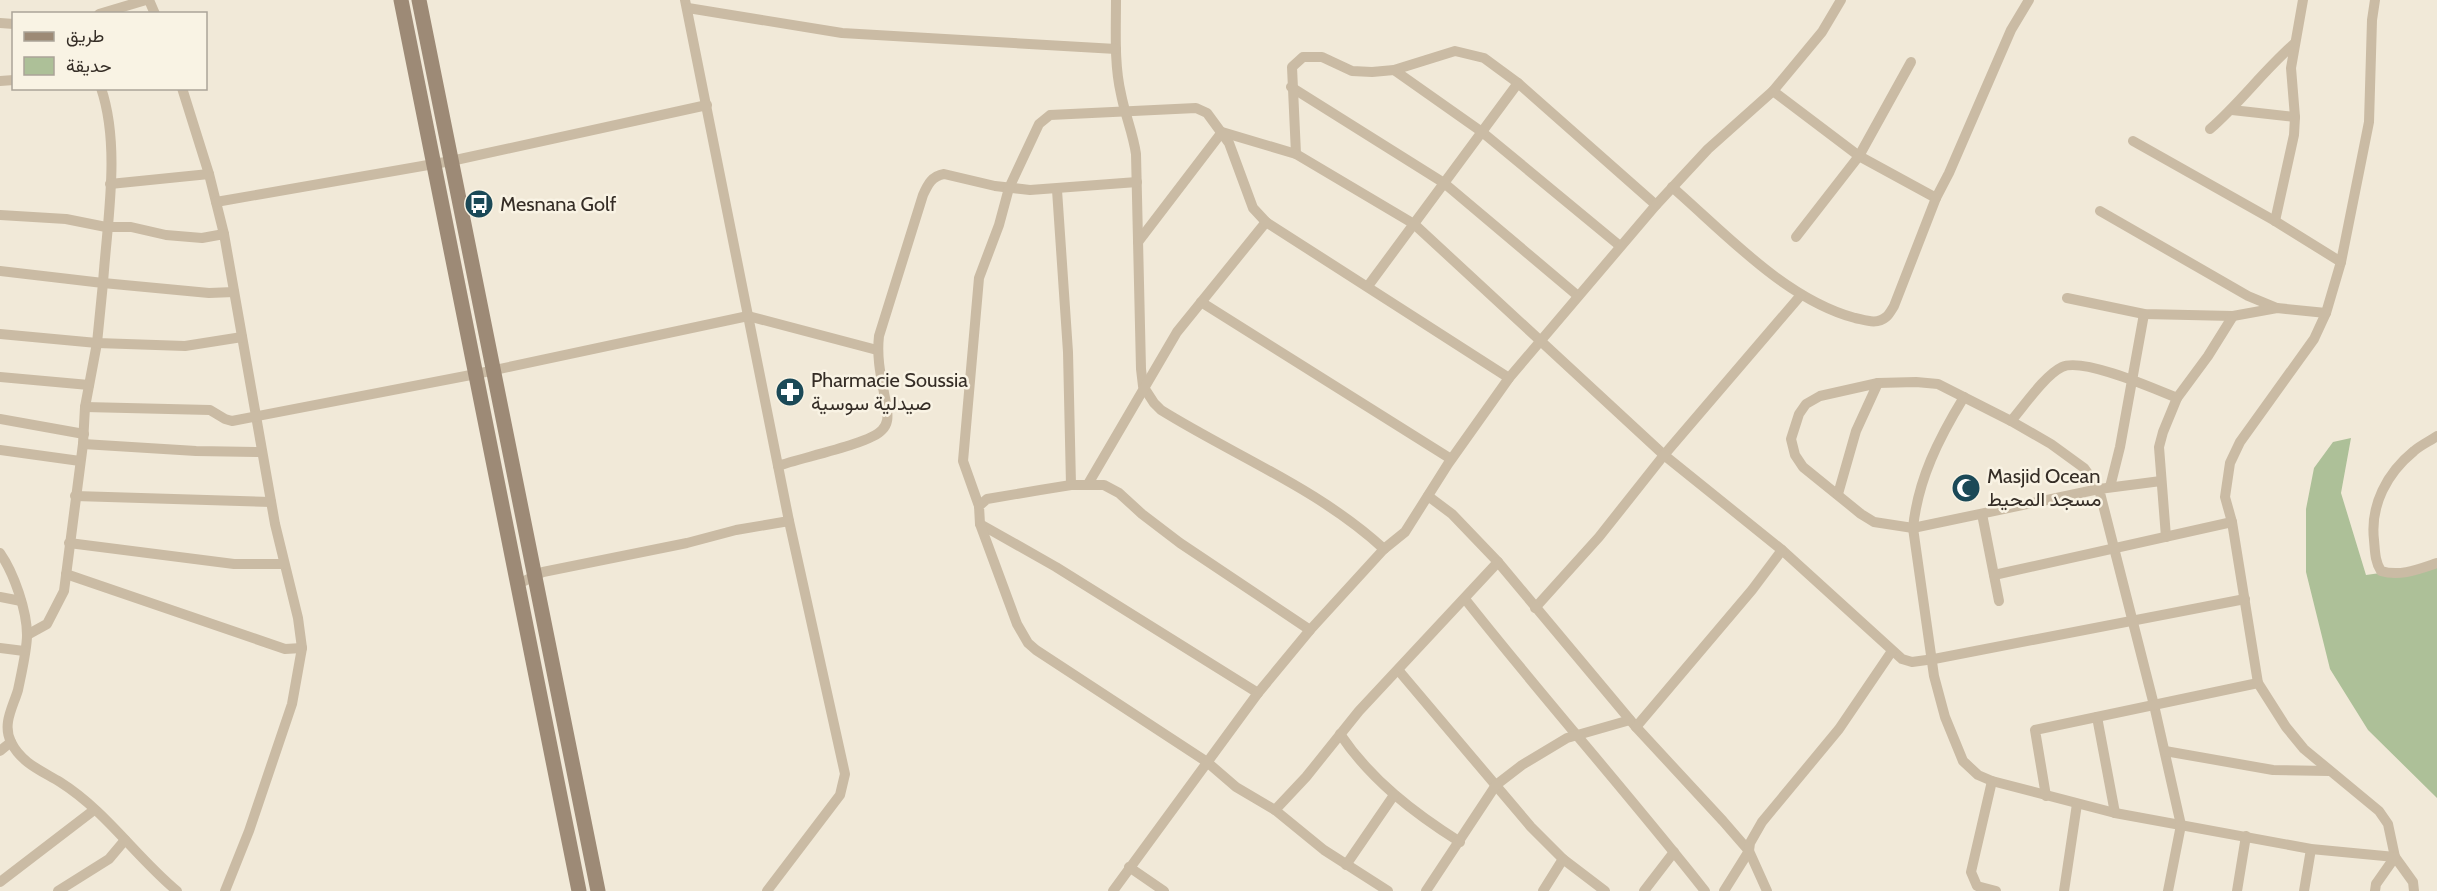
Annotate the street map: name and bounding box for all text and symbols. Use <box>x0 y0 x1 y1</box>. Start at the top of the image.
legend <box>12 12 207 90</box>
text: طريق <box>66 25 104 47</box>
text: حديقة <box>66 55 112 77</box>
bus stop icon: Mesnana Golf <box>463 188 495 220</box>
place label: Mesnana Golf <box>500 192 617 216</box>
place label: Pharmacie Soussia صيدلية سوسية <box>811 368 968 416</box>
pharmacy icon: Pharmacie Soussia صيدلية سوسية <box>774 376 806 408</box>
place label: Masjid Ocean مسجد المحيط <box>1987 464 2101 511</box>
mosque icon: Masjid Ocean مسجد المحيط <box>1950 472 1982 504</box>

